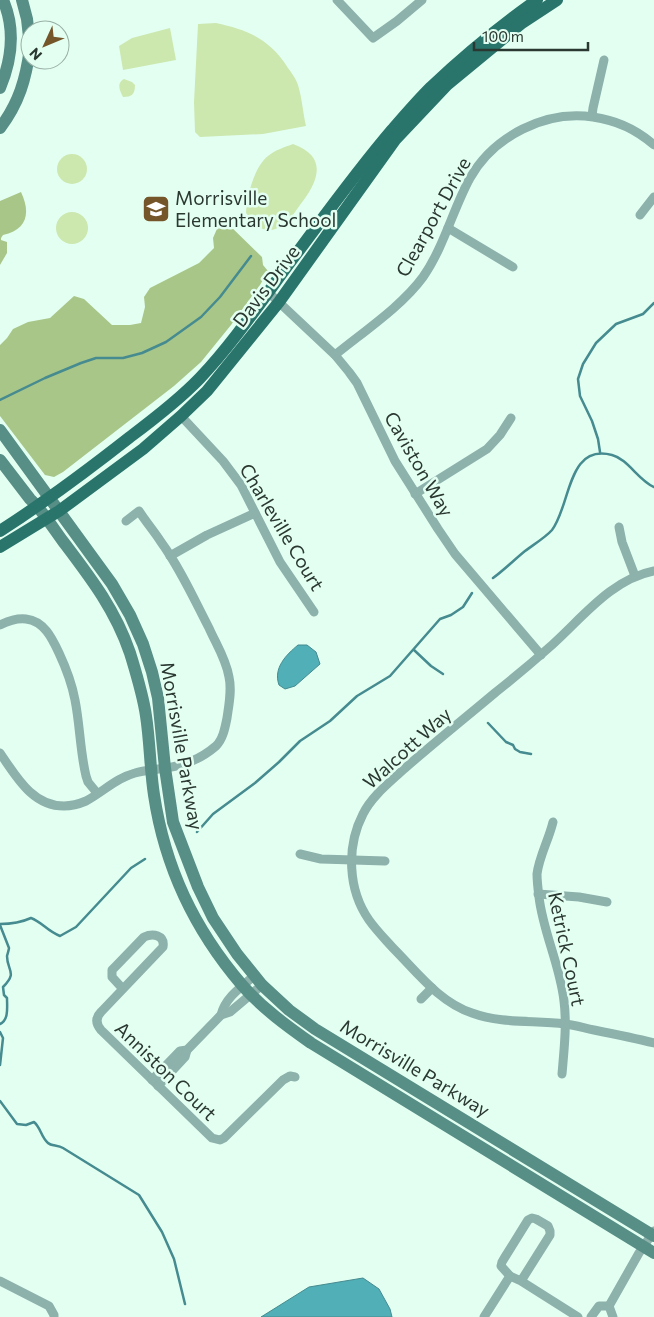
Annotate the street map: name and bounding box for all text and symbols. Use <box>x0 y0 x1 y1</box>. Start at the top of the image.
north arrow <box>20 20 70 70</box>
scale bar <box>474 20 588 52</box>
text: 100 m <box>482 27 524 45</box>
text: N <box>26 45 45 64</box>
street label: Clearport Drive <box>390 153 475 280</box>
place label: Morrisville Elementary School <box>175 186 336 231</box>
school or university icon: Morrisville Elementary School <box>141 194 171 224</box>
street label: Davis Drive <box>227 240 304 331</box>
street label: Caviston Way <box>380 407 459 520</box>
street label: Charleville Court <box>235 459 330 595</box>
street label: Morrisville Parkway <box>156 660 209 832</box>
street label: Walcott Way <box>358 702 456 793</box>
street label: Ketrick Court <box>544 890 591 1008</box>
street label: Morrisville Parkway <box>336 1014 494 1121</box>
street label: Anniston Court <box>111 1016 222 1125</box>

